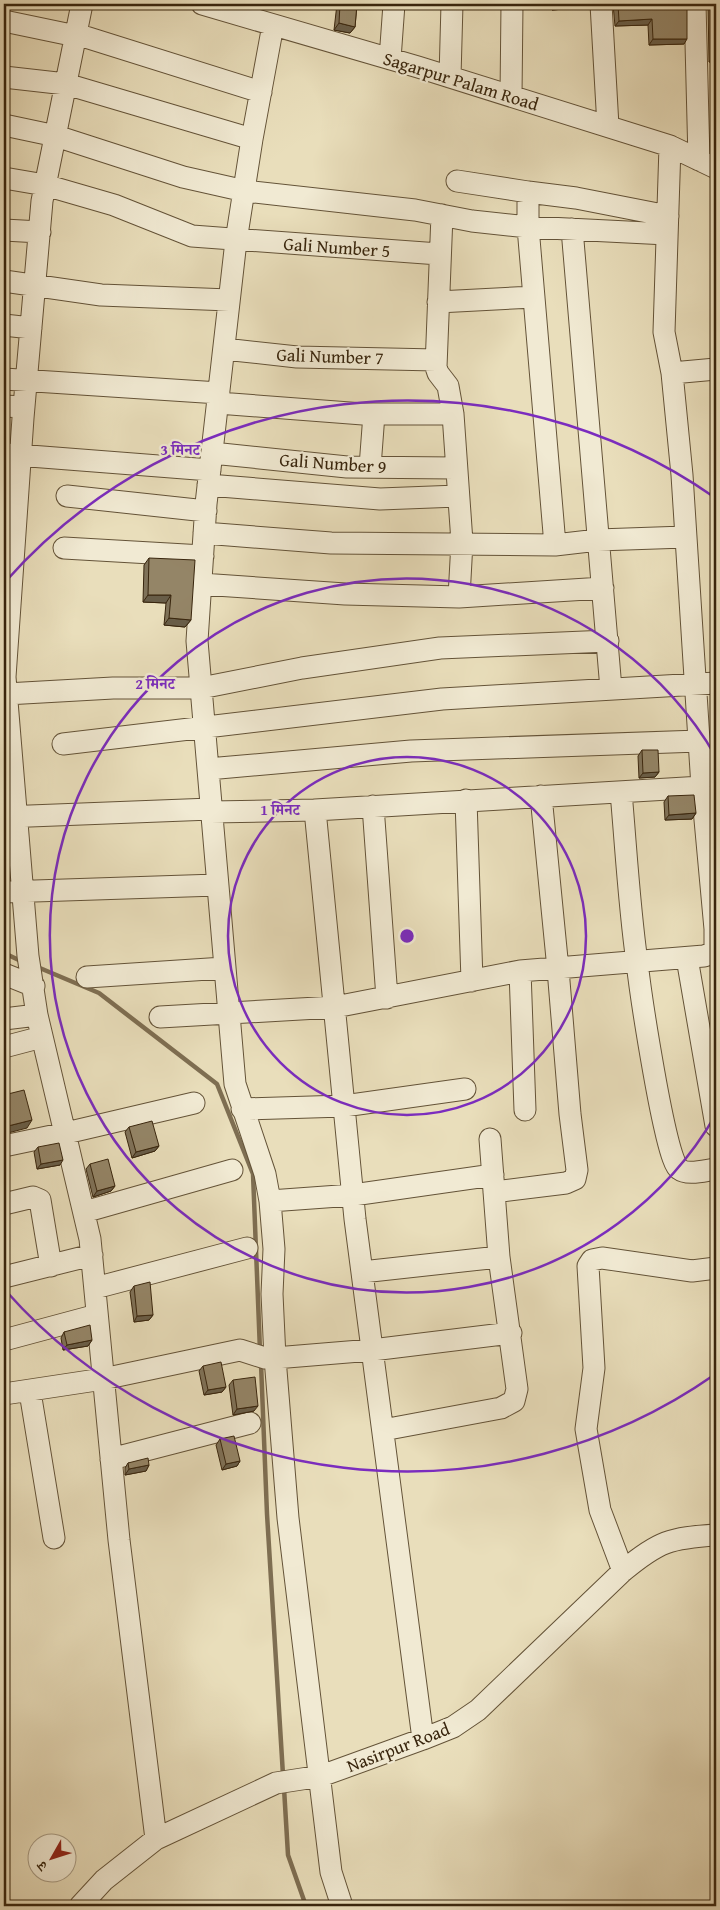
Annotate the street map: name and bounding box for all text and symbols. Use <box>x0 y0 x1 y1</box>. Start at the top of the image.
street label: Sagarpur Palam Road <box>380 45 542 118</box>
street label: Gali Number 5 <box>283 230 391 264</box>
street label: Gali Number 7 <box>276 341 384 371</box>
text: 3 मिनट <box>160 439 201 460</box>
street label: Gali Number 9 <box>279 446 387 480</box>
text: 2 मिनट <box>135 673 176 694</box>
text: 1 मिनट <box>260 799 301 820</box>
centre of rings <box>398 927 416 945</box>
street label: Nasirpur Road <box>343 1715 454 1779</box>
north arrow <box>28 1832 78 1882</box>
text: उ <box>31 1856 53 1876</box>

